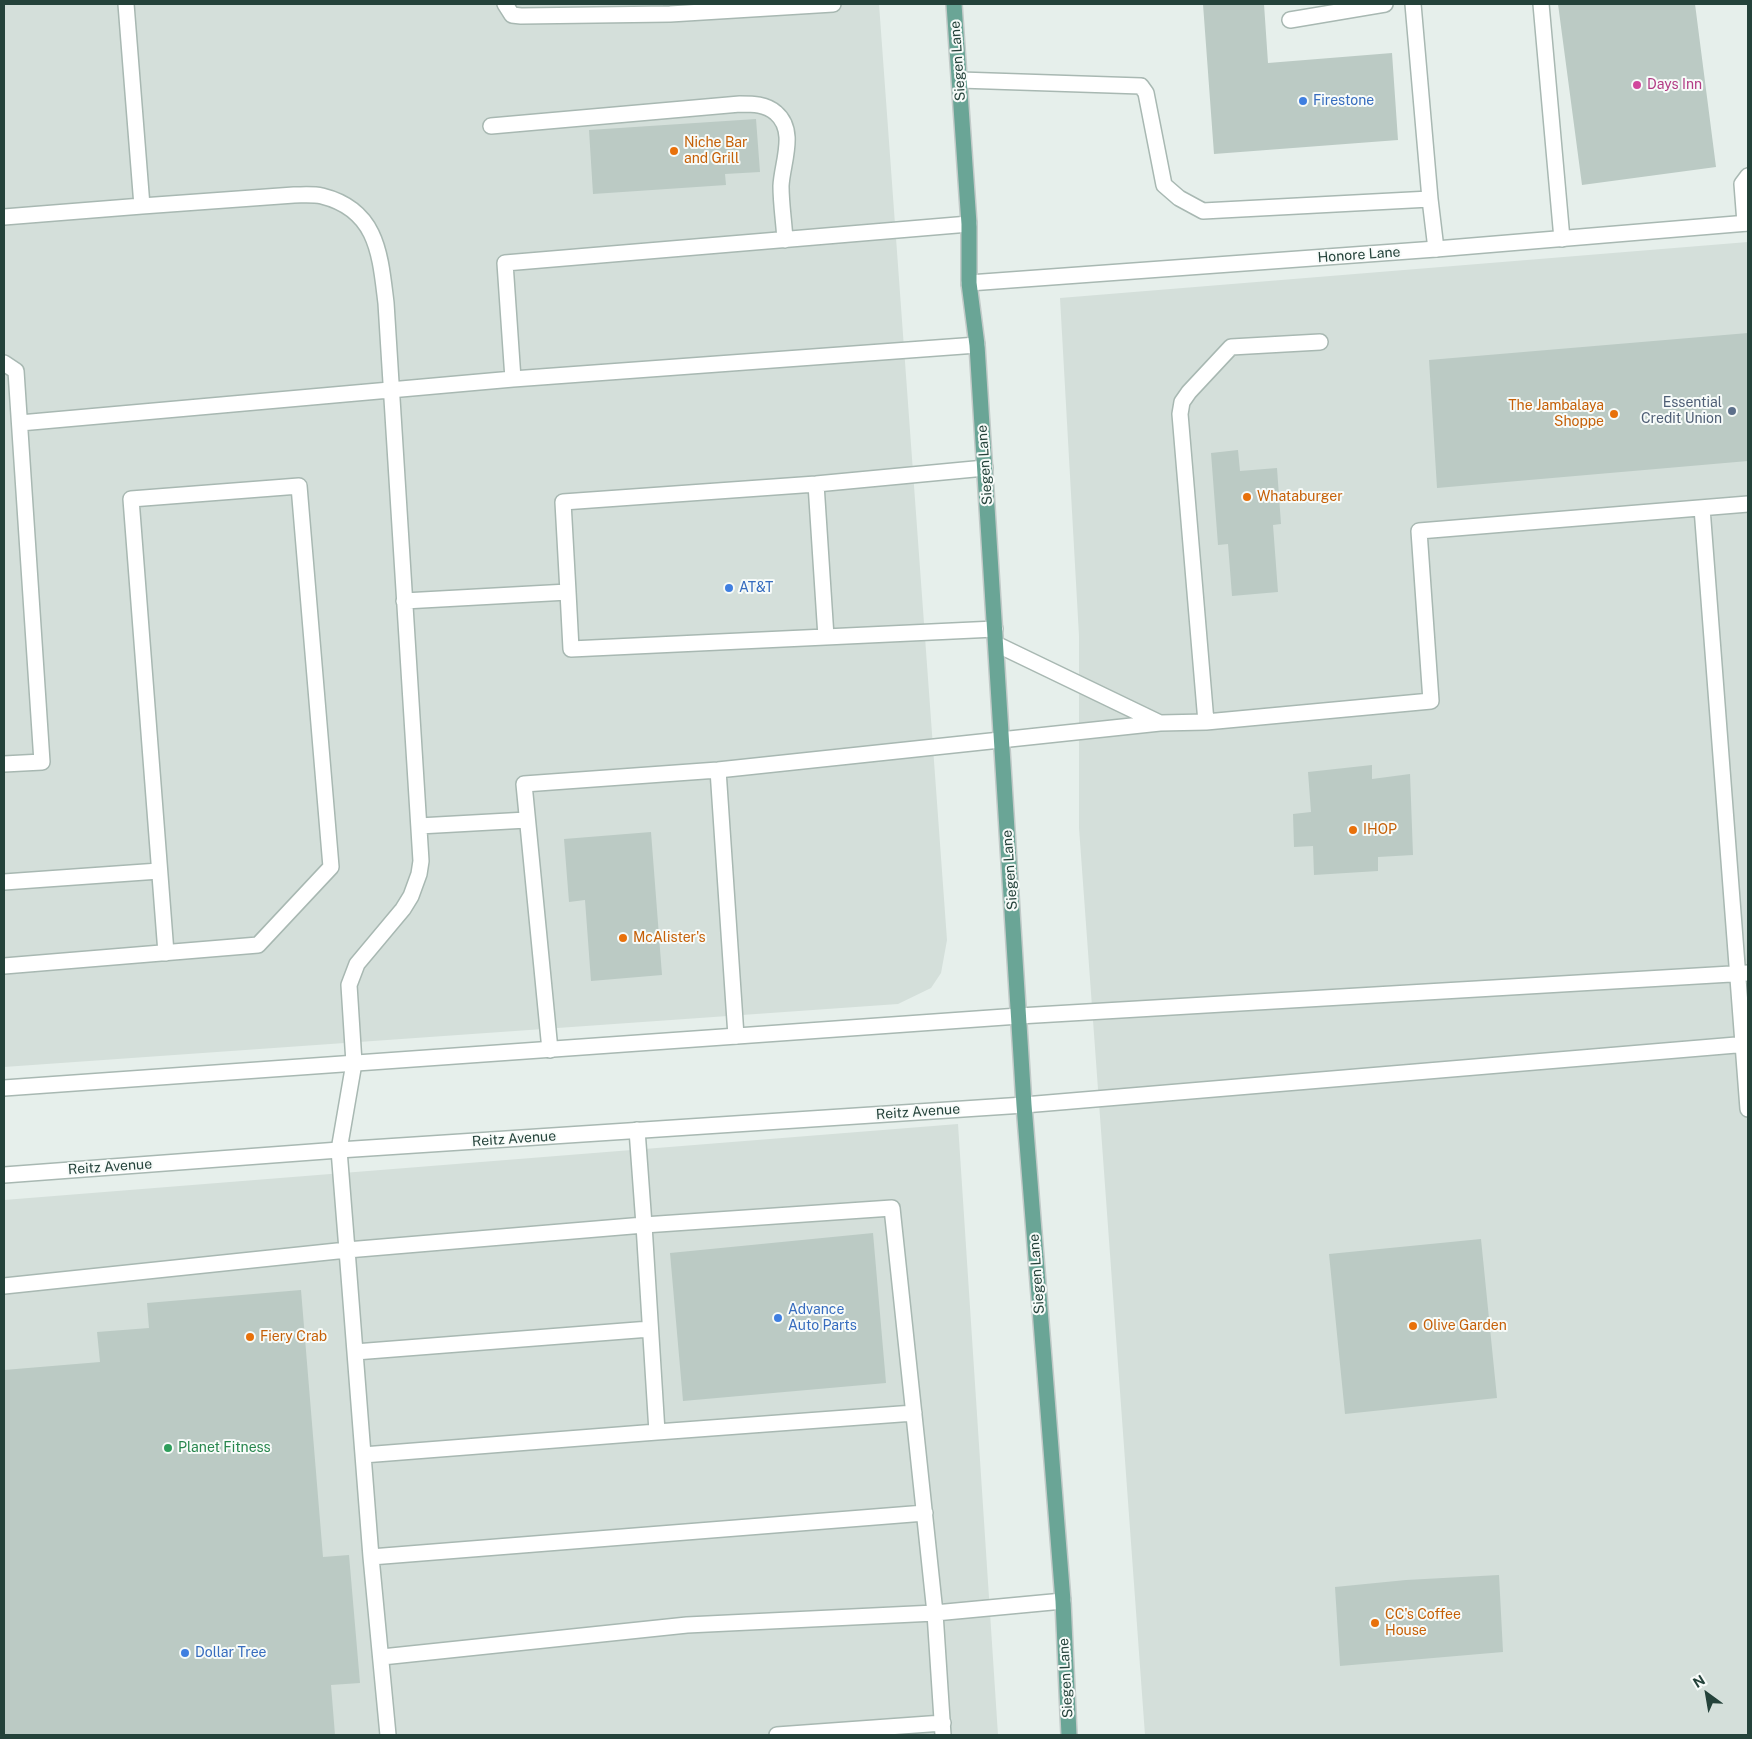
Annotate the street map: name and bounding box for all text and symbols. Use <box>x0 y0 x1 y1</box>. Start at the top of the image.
street label: Siegen Lane <box>947 20 969 102</box>
place label: Days Inn <box>1647 77 1702 93</box>
marker: Days Inn <box>1631 79 1643 91</box>
place label: Firestone <box>1313 93 1374 109</box>
marker: Firestone <box>1297 95 1309 107</box>
place label: Niche Bar and Grill <box>684 135 748 168</box>
marker: Niche Bar and Grill <box>668 145 680 157</box>
street label: Honore Lane <box>1317 244 1401 266</box>
place label: Essential Credit Union <box>1641 395 1722 428</box>
place label: The Jambalaya Shoppe <box>1508 398 1604 431</box>
marker: Essential Credit Union <box>1726 405 1738 417</box>
marker: The Jambalaya Shoppe <box>1608 408 1620 420</box>
street label: Siegen Lane <box>974 424 996 506</box>
place label: Whataburger <box>1257 489 1343 505</box>
marker: Whataburger <box>1241 491 1253 503</box>
place label: AT&T <box>739 580 773 596</box>
marker: AT&T <box>723 582 735 594</box>
place label: IHOP <box>1363 822 1397 838</box>
marker: IHOP <box>1347 824 1359 836</box>
street label: Siegen Lane <box>999 829 1021 911</box>
place label: McAlister's <box>633 930 706 946</box>
marker: McAlister's <box>617 932 629 944</box>
street label: Reitz Avenue <box>875 1101 961 1123</box>
street label: Reitz Avenue <box>471 1128 557 1150</box>
street label: Reitz Avenue <box>67 1156 153 1178</box>
street label: Siegen Lane <box>1026 1233 1048 1315</box>
place label: Advance Auto Parts <box>788 1302 857 1334</box>
marker: Advance Auto Parts <box>772 1312 784 1324</box>
place label: Olive Garden <box>1423 1318 1507 1334</box>
marker: Olive Garden <box>1407 1320 1419 1332</box>
place label: Fiery Crab <box>260 1329 327 1345</box>
marker: Fiery Crab <box>244 1331 256 1343</box>
place label: Planet Fitness <box>178 1440 271 1456</box>
marker: Planet Fitness <box>162 1442 174 1454</box>
place label: CC's Coffee House <box>1385 1607 1461 1640</box>
marker: CC's Coffee House <box>1369 1617 1381 1629</box>
street label: Siegen Lane <box>1056 1638 1076 1718</box>
place label: Dollar Tree <box>195 1645 267 1661</box>
marker: Dollar Tree <box>179 1647 191 1659</box>
north arrow <box>1682 1669 1732 1719</box>
text: N <box>1690 1672 1708 1691</box>

